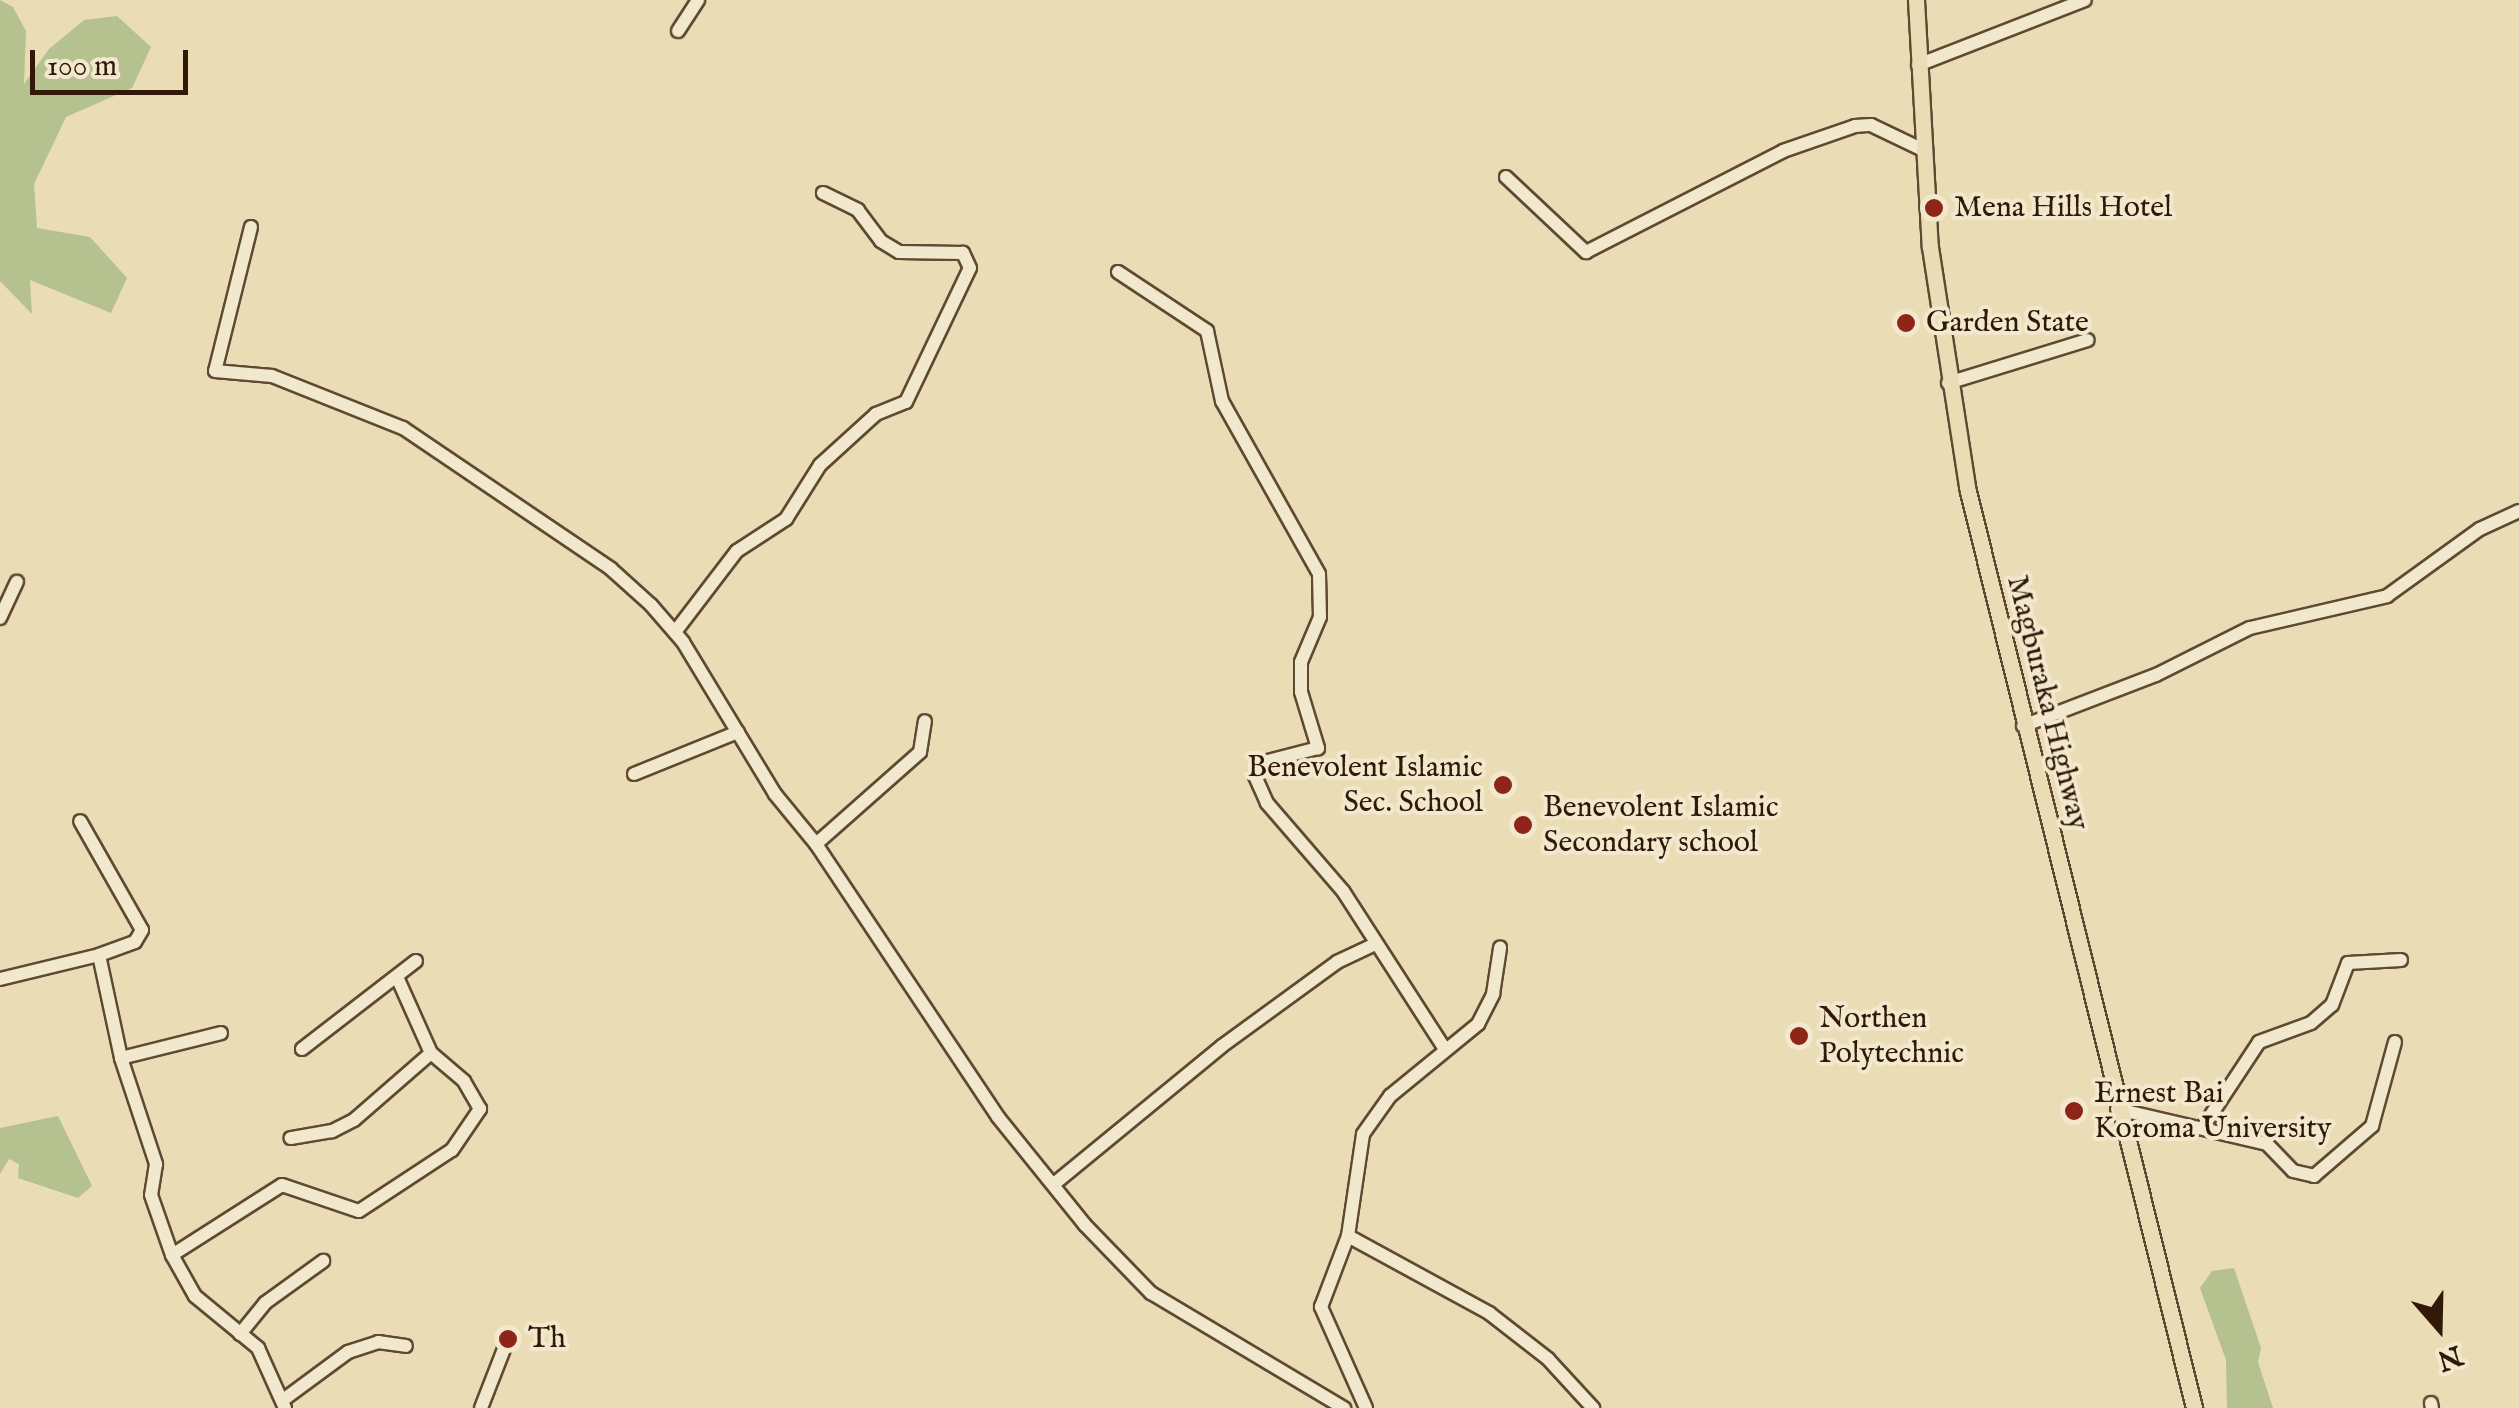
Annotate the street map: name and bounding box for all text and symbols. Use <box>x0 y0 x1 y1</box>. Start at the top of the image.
scale bar <box>35 30 192 92</box>
text: 100 m <box>47 48 117 86</box>
place label: Mena Hills Hotel <box>1954 190 2172 226</box>
marker: Mena Hills Hotel <box>1923 197 1945 219</box>
place label: Garden State <box>1926 305 2089 341</box>
marker: Garden State <box>1895 312 1917 334</box>
street label: Magburaka Highway <box>1998 572 2096 834</box>
place label: Benevolent Islamic Sec. School <box>1247 750 1483 820</box>
marker: Benevolent Islamic Sec. School <box>1492 774 1514 796</box>
place label: Benevolent Islamic Secondary school <box>1543 790 1779 860</box>
marker: Benevolent Islamic Secondary school <box>1512 814 1534 836</box>
place label: Northen Polytechnic <box>1819 1001 1964 1072</box>
marker: Northen Polytechnic <box>1788 1025 1810 1047</box>
place label: Ernest Bai Koroma University <box>2094 1076 2331 1146</box>
marker: Ernest Bai Koroma University <box>2063 1100 2085 1122</box>
north arrow <box>2389 1278 2489 1378</box>
place label: Th <box>528 1321 566 1357</box>
marker: Th <box>497 1328 519 1350</box>
text: N <box>2432 1336 2467 1377</box>

